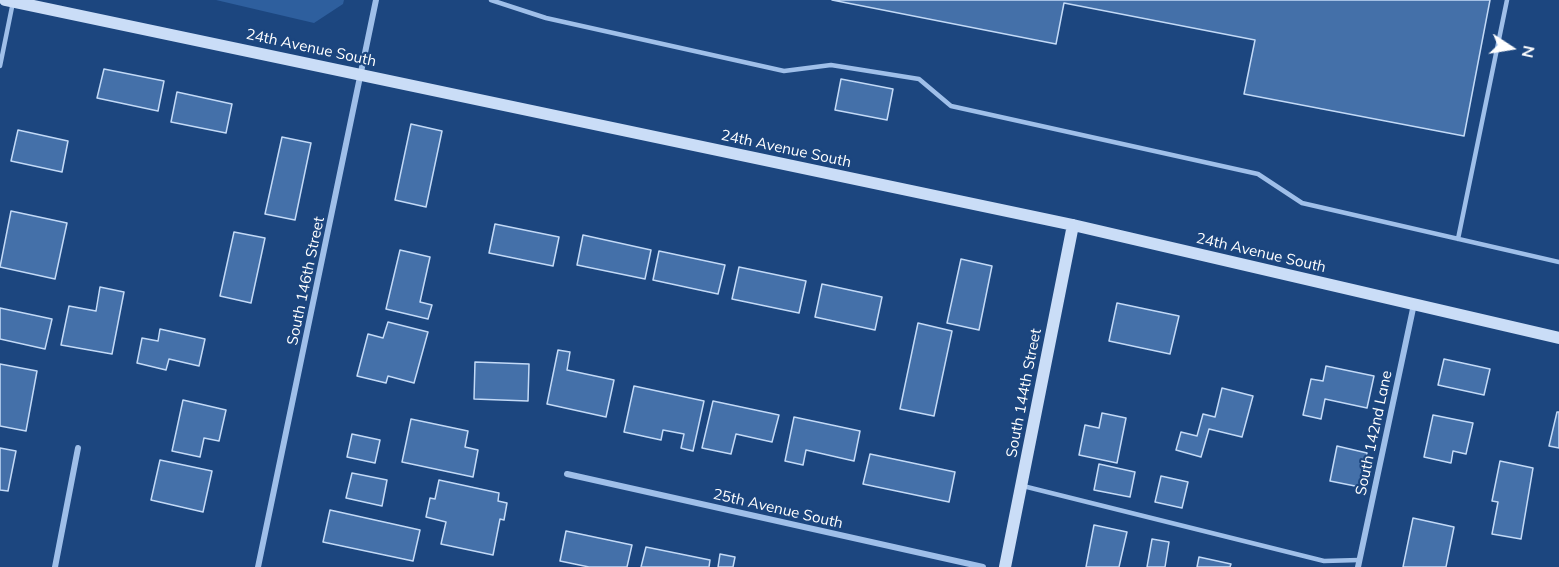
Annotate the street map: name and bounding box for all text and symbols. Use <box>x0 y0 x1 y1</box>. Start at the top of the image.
north arrow <box>1481 18 1541 78</box>
street label: 24th Avenue South <box>244 25 378 71</box>
text: N <box>1518 44 1540 60</box>
street label: 24th Avenue South <box>719 126 853 172</box>
street label: South 146th Street <box>284 215 328 347</box>
street label: 24th Avenue South <box>1194 229 1328 277</box>
street label: South 144th Street <box>1003 327 1045 459</box>
street label: South 142nd Lane <box>1352 369 1396 497</box>
street label: 25th Avenue South <box>711 485 845 533</box>

